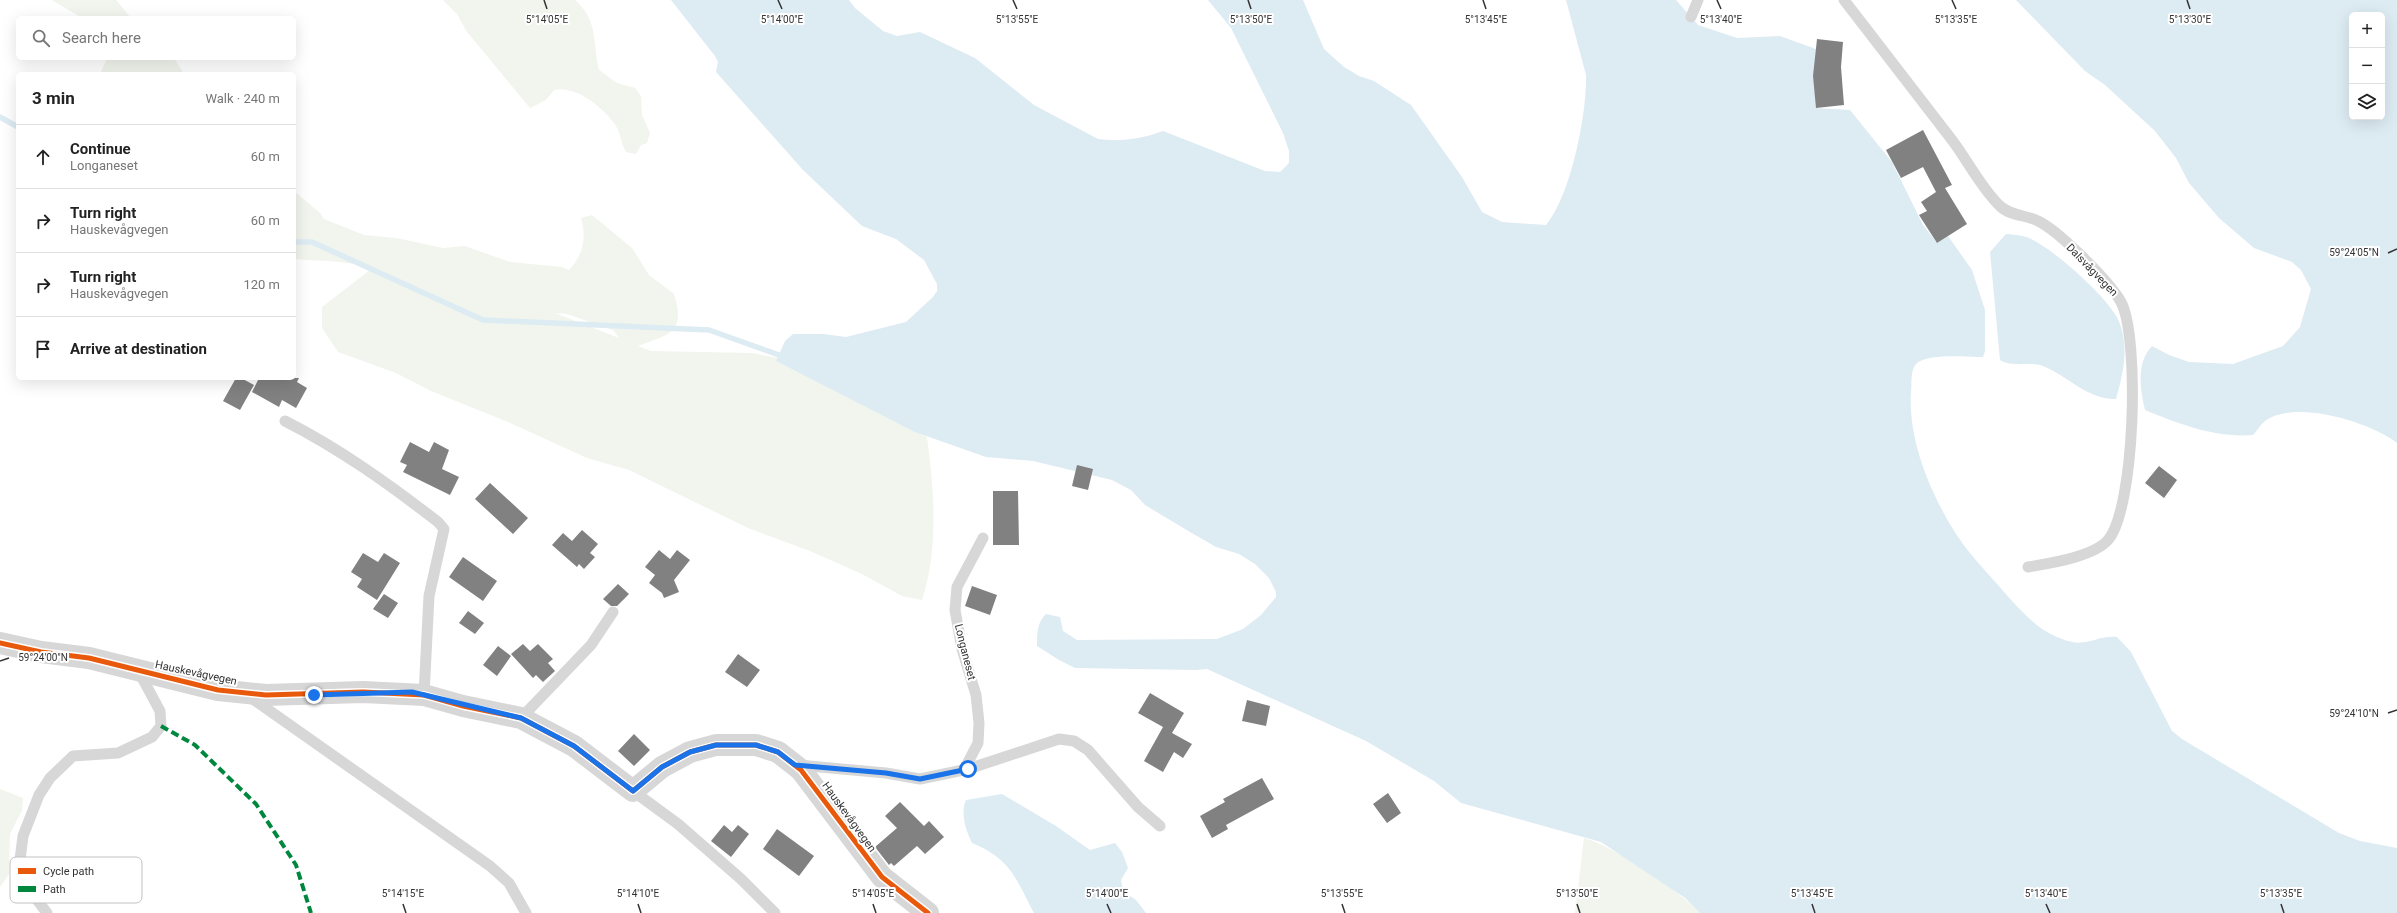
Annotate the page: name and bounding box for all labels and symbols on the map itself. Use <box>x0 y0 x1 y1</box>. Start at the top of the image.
text: 5°14'05"E <box>526 14 569 25</box>
text: 5°14'00"E <box>761 14 804 25</box>
text: 5°13'55"E <box>996 14 1039 25</box>
text: 5°13'50"E <box>1230 14 1273 25</box>
text: 5°13'45"E <box>1465 14 1508 25</box>
text: 5°13'40"E <box>1700 14 1743 25</box>
text: 5°13'35"E <box>1935 14 1978 25</box>
text: 5°13'30"E <box>2169 14 2212 25</box>
street label: Dalsvågvegen <box>2064 241 2120 299</box>
text: 59°24'05"N <box>2329 247 2379 258</box>
street label: Longaneset <box>952 623 978 682</box>
text: 59°24'00"N <box>18 652 68 663</box>
street label: Hauskevågvegen <box>154 658 238 688</box>
route end <box>305 686 323 704</box>
text: 59°24'10"N <box>2329 708 2379 719</box>
route start <box>959 760 977 778</box>
street label: Hauskevågvegen <box>819 779 879 855</box>
legend <box>10 857 142 903</box>
text: Cycle path <box>43 865 94 878</box>
text: Path <box>43 883 66 896</box>
text: 5°14'15"E <box>382 888 425 899</box>
text: 5°14'10"E <box>617 888 660 899</box>
text: 5°14'05"E <box>852 888 895 899</box>
text: 5°14'00"E <box>1086 888 1129 899</box>
text: 5°13'55"E <box>1321 888 1364 899</box>
text: 5°13'50"E <box>1556 888 1599 899</box>
text: 5°13'45"E <box>1791 888 1834 899</box>
text: 5°13'40"E <box>2025 888 2068 899</box>
text: 5°13'35"E <box>2260 888 2303 899</box>

